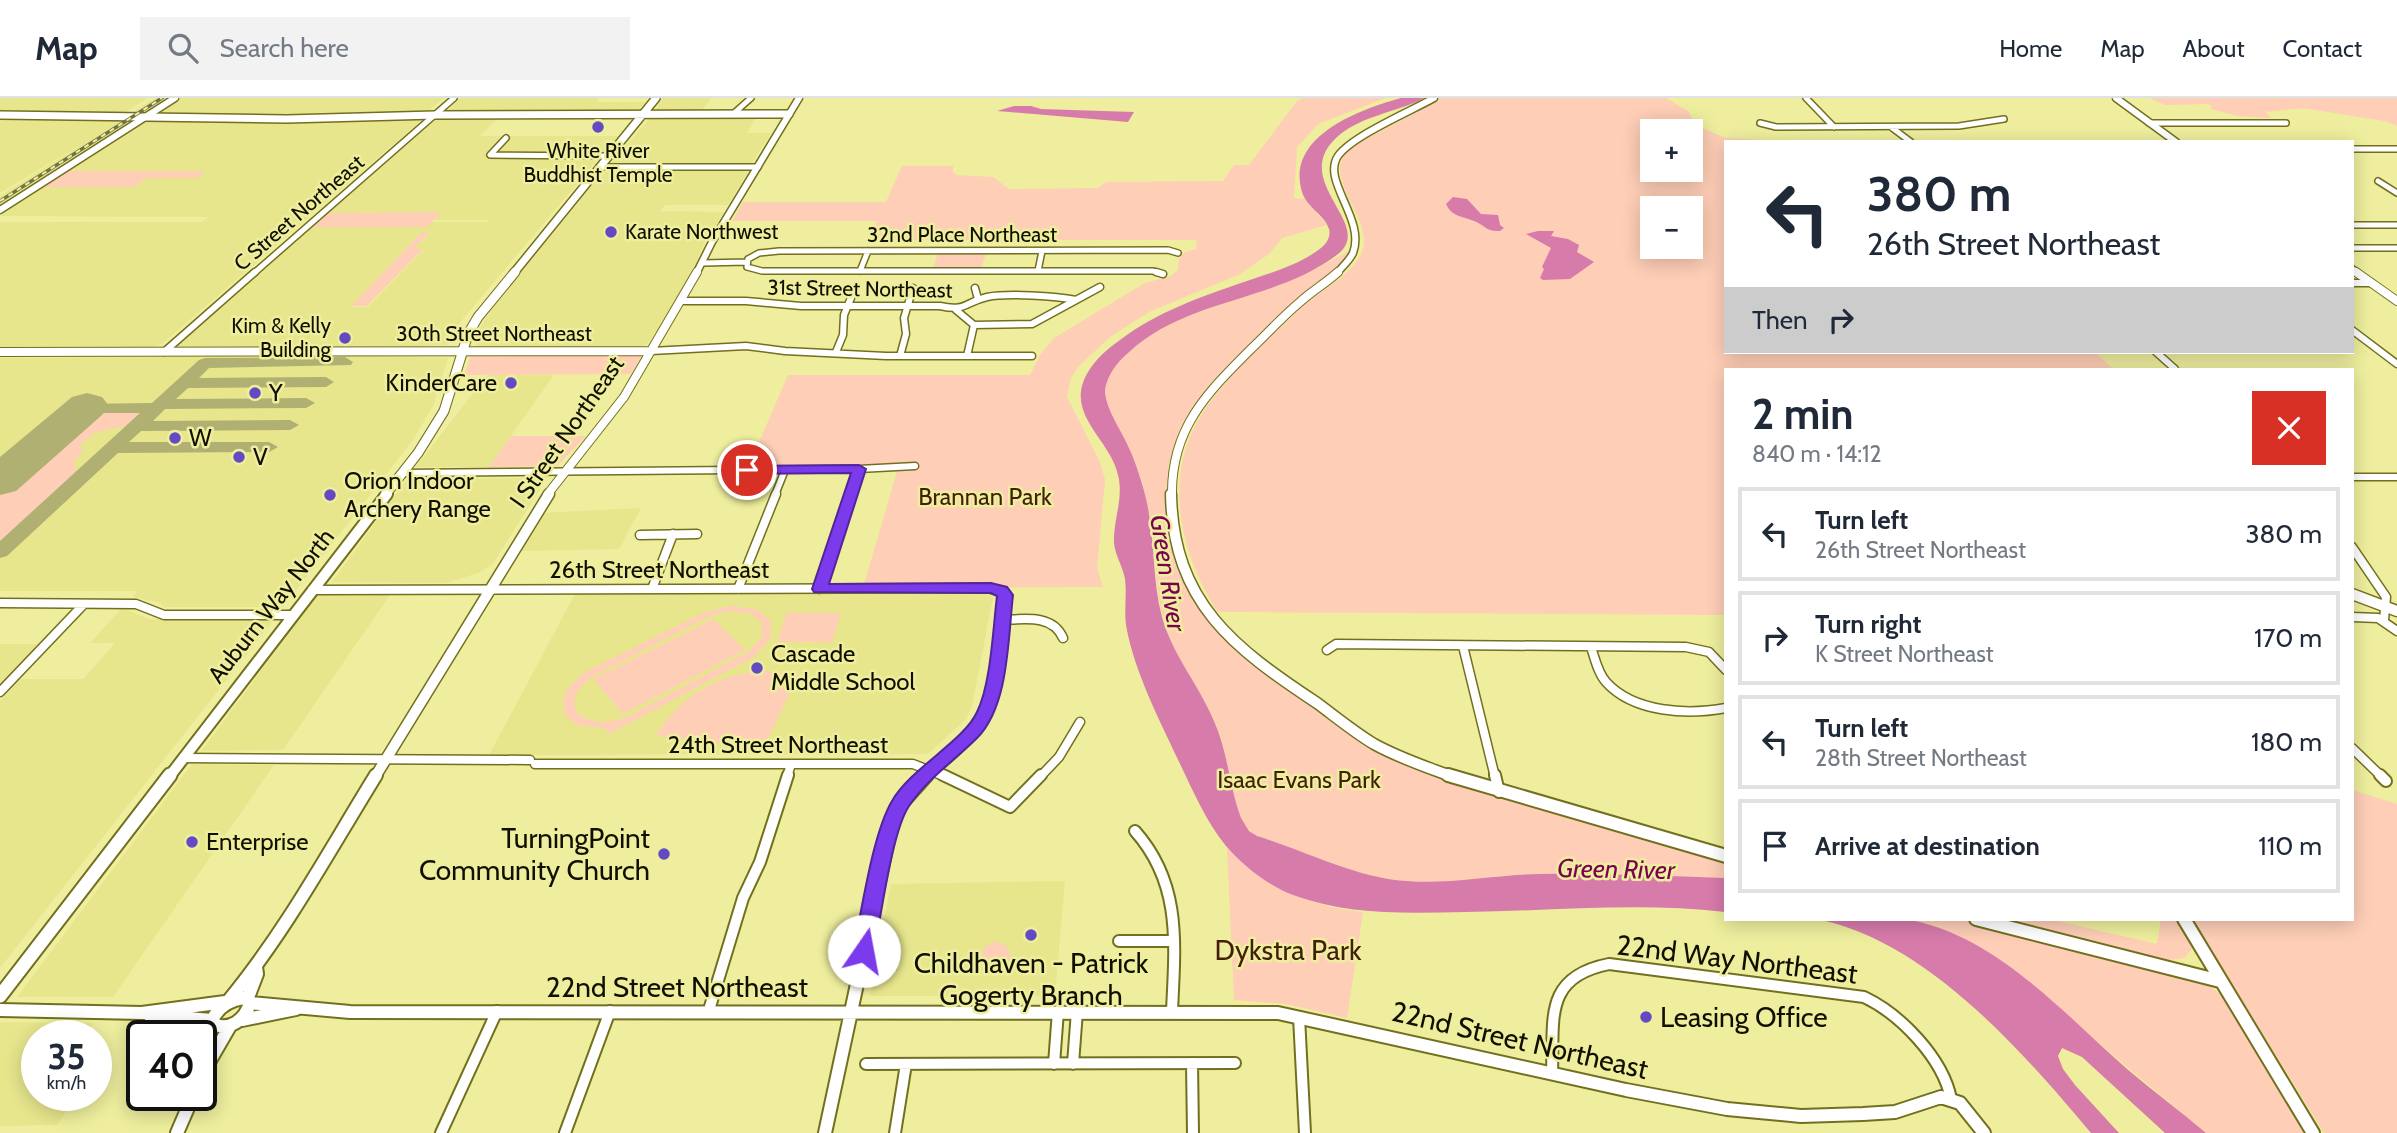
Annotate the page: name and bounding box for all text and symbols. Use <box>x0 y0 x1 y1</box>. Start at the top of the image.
search box <box>140 17 630 80</box>
text: Map <box>35 28 98 68</box>
icon: search <box>164 29 202 67</box>
text: Search here <box>220 32 349 64</box>
text: Home <box>1999 34 2062 63</box>
text: Map <box>2100 34 2145 63</box>
text: About <box>2183 34 2245 63</box>
text: Contact <box>2283 34 2362 63</box>
marker: White River Buddhist Temple <box>590 119 606 135</box>
map controls <box>1640 119 1703 259</box>
button: + <box>1640 119 1703 182</box>
place label: White River Buddhist Temple <box>523 138 673 187</box>
street label: C Street Northeast <box>229 149 369 276</box>
text: 380 m <box>1867 164 2011 223</box>
icon: left <box>1752 168 1843 259</box>
button: − <box>1640 196 1703 259</box>
place label: Karate Northwest <box>625 219 778 244</box>
street label: 32nd Place Northeast <box>867 222 1057 247</box>
marker: Karate Northwest <box>603 224 619 240</box>
text: 26th Street Northeast <box>1867 224 2160 263</box>
street label: 31st Street Northeast <box>767 274 953 303</box>
icon: right <box>1822 301 1860 339</box>
text: Then <box>1752 304 1808 336</box>
place label: Kim & Kelly Building <box>231 313 332 362</box>
street label: 30th Street Northeast <box>396 321 592 346</box>
marker: Kim & Kelly Building <box>337 330 353 346</box>
street label: I Street Northeast <box>503 350 630 513</box>
place label: KinderCare <box>385 368 497 397</box>
marker: KinderCare <box>503 375 519 391</box>
place label: Y <box>268 378 283 407</box>
marker: Y <box>247 385 263 401</box>
text: 2 min <box>1752 388 1853 440</box>
button: close <box>2252 391 2326 465</box>
place label: W <box>189 423 212 452</box>
marker: W <box>167 430 183 446</box>
pin <box>717 440 777 500</box>
text: 840 m · 14:12 <box>1752 440 1882 468</box>
place label: V <box>253 442 268 471</box>
marker: V <box>231 449 247 465</box>
icon: arrive <box>728 451 766 489</box>
place label: Orion Indoor Archery Range <box>344 466 491 523</box>
park label: Brannan Park <box>918 482 1052 511</box>
marker: Orion Indoor Archery Range <box>322 487 338 503</box>
text: Turn left <box>1815 504 1908 536</box>
water label: Green River <box>1143 512 1193 635</box>
icon: left <box>1756 515 1794 553</box>
text: 380 m <box>2245 518 2322 550</box>
street label: Auburn Way North <box>201 523 340 689</box>
text: 26th Street Northeast <box>1815 536 2026 564</box>
street label: 26th Street Northeast <box>549 555 769 584</box>
text: Turn right <box>1815 608 1921 640</box>
icon: right <box>1756 619 1794 657</box>
text: 170 m <box>2254 622 2322 654</box>
place label: Cascade Middle School <box>771 639 916 696</box>
text: K Street Northeast <box>1815 640 1994 668</box>
marker: Cascade Middle School <box>749 660 765 676</box>
text: Turn left <box>1815 712 1908 744</box>
icon: left <box>1756 723 1794 761</box>
text: 180 m <box>2251 726 2322 758</box>
street label: 24th Street Northeast <box>668 730 888 759</box>
text: 28th Street Northeast <box>1815 744 2027 772</box>
park label: Isaac Evans Park <box>1217 765 1381 794</box>
place label: TurningPoint Community Church <box>419 821 650 887</box>
place label: Enterprise <box>206 827 308 856</box>
icon: arrive <box>1756 827 1794 865</box>
text: Arrive at destination <box>1815 830 2040 862</box>
text: 110 m <box>2258 830 2322 862</box>
marker: Enterprise <box>184 834 200 850</box>
marker: TurningPoint Community Church <box>656 846 672 862</box>
water label: Green River <box>1557 852 1676 886</box>
position arrow <box>827 914 901 988</box>
marker: Childhaven - Patrick Gogerty Branch <box>1023 927 1039 943</box>
street label: 22nd Way Northeast <box>1615 927 1859 991</box>
park label: Dykstra Park <box>1215 933 1362 967</box>
place label: Childhaven - Patrick Gogerty Branch <box>914 946 1149 1012</box>
street label: 22nd Street Northeast <box>546 970 808 1004</box>
street label: 22nd Street Northeast <box>1388 994 1652 1086</box>
place label: Leasing Office <box>1660 1000 1828 1034</box>
marker: Leasing Office <box>1638 1009 1654 1025</box>
speed limit sign: 40 <box>126 1020 217 1111</box>
text: 35 <box>48 1035 85 1078</box>
text: km/h <box>47 1072 86 1094</box>

